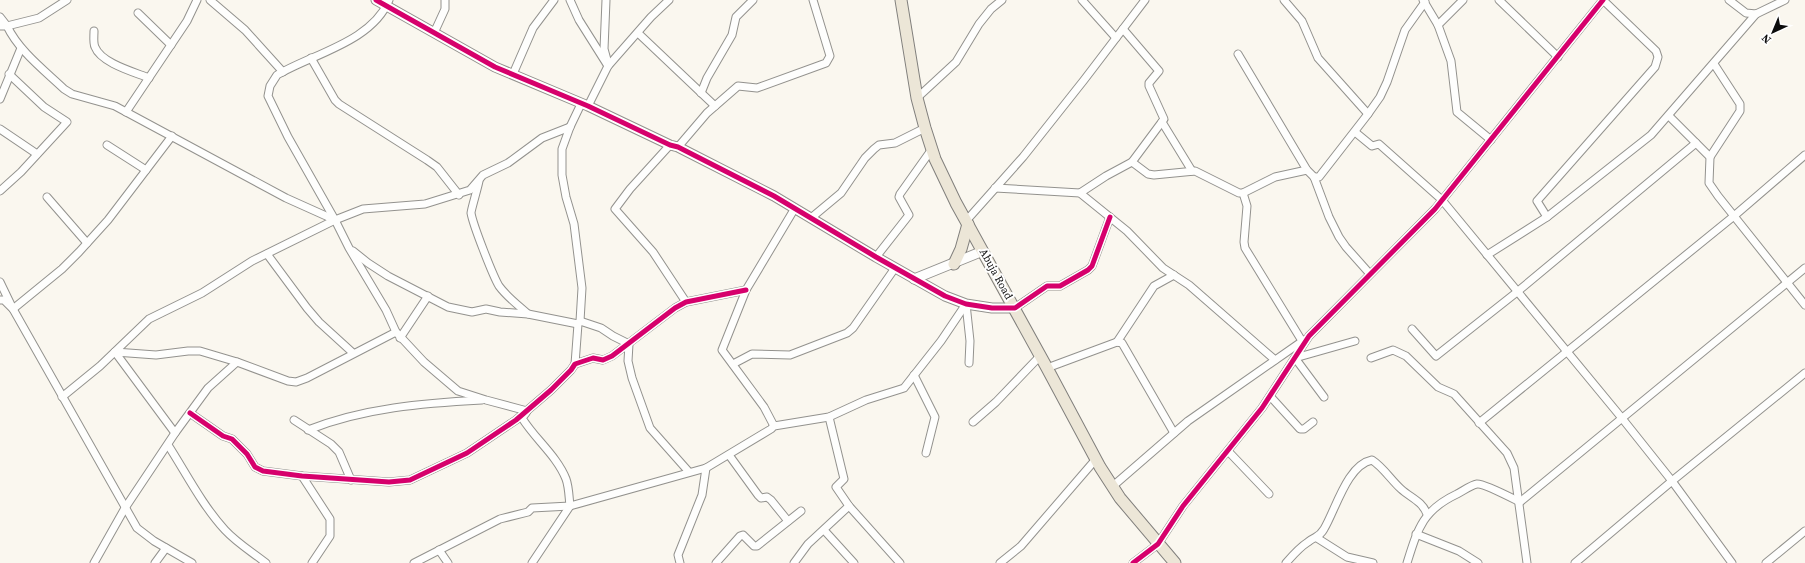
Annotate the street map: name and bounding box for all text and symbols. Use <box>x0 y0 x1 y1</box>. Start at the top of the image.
north arrow <box>1753 12 1793 52</box>
text: N <box>1758 31 1774 47</box>
street label: Abuja Road <box>976 246 1017 303</box>

